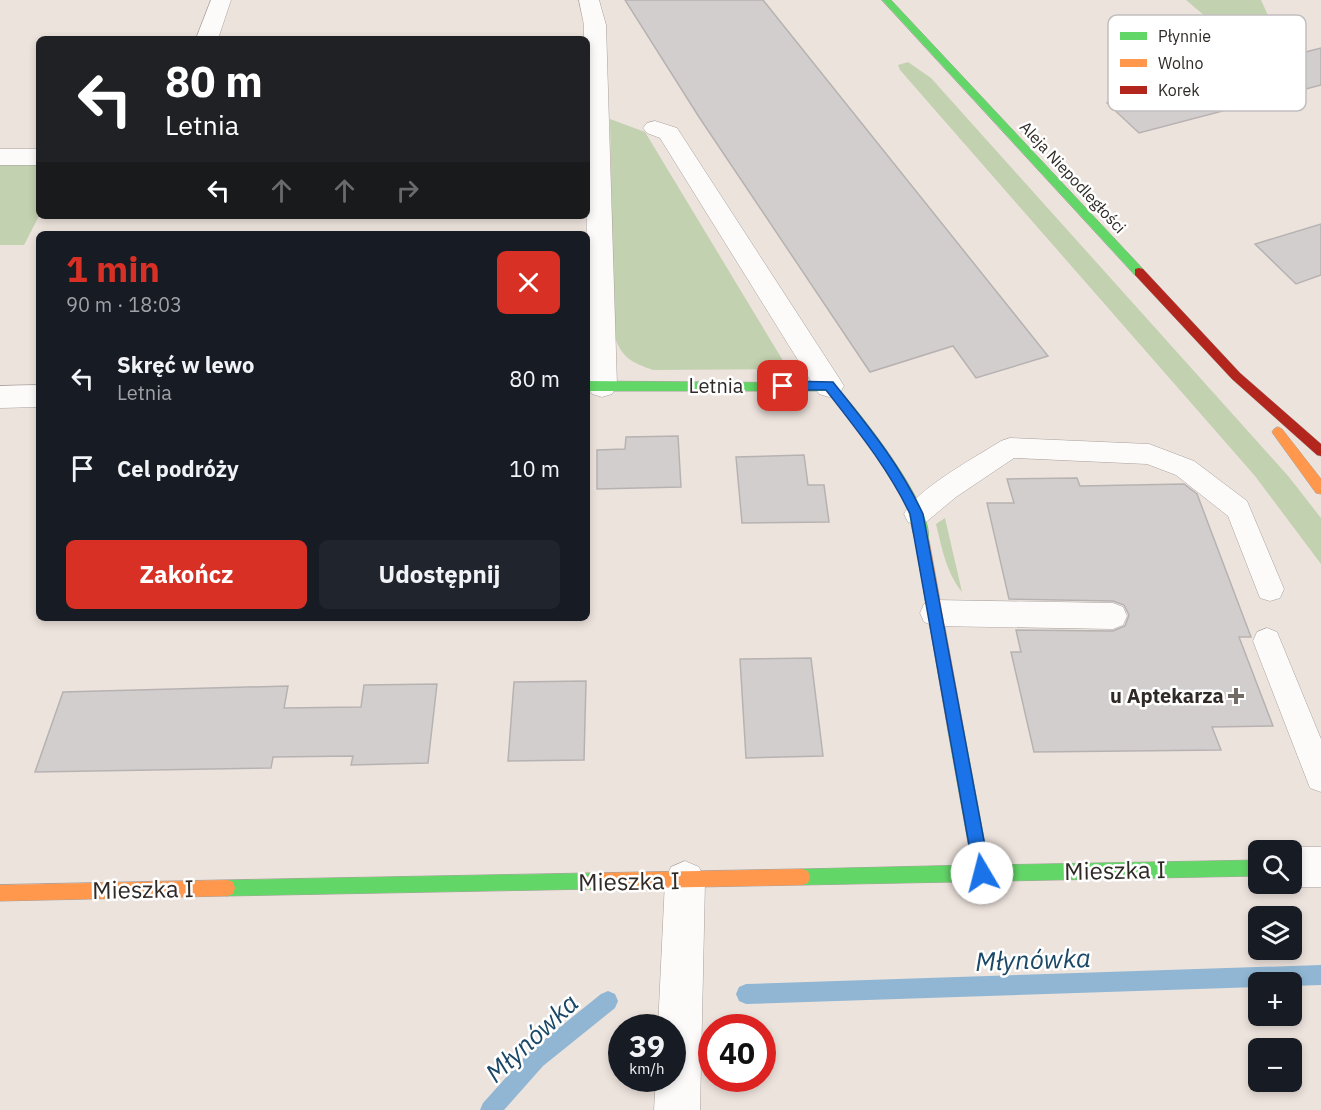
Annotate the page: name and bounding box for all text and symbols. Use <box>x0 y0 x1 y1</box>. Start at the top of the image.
legend <box>1108 15 1306 111</box>
text: Płynnie <box>1158 26 1211 46</box>
text: Wolno <box>1158 53 1203 73</box>
text: 80 m <box>165 54 263 109</box>
icon: left <box>66 60 144 138</box>
text: Korek <box>1158 80 1200 100</box>
text: Letnia <box>165 107 239 142</box>
street label: Aleja Niepodległości <box>1016 117 1130 237</box>
icon: left <box>202 174 235 207</box>
icon: ahead <box>265 174 298 207</box>
icon: ahead <box>328 174 361 207</box>
icon: right <box>391 174 424 207</box>
text: 1 min <box>66 245 160 292</box>
button: close <box>497 251 560 314</box>
text: 90 m · 18:03 <box>66 291 182 318</box>
text: Skręć w lewo <box>117 350 254 379</box>
pin <box>757 360 808 411</box>
icon: left <box>66 362 99 395</box>
text: 80 m <box>509 364 560 393</box>
icon: arrive <box>766 369 799 402</box>
street label: Letnia <box>689 372 744 399</box>
text: Letnia <box>117 379 172 406</box>
icon: arrive <box>66 452 99 485</box>
text: Cel podróży <box>117 454 239 483</box>
text: 10 m <box>509 454 560 483</box>
button: Zakończ <box>66 540 307 609</box>
button: Udostępnij <box>319 540 560 609</box>
place label: u Aptekarza <box>1110 682 1224 709</box>
marker: u Aptekarza <box>1229 689 1243 703</box>
map controls <box>1248 840 1302 1092</box>
button: search <box>1248 840 1302 894</box>
position arrow <box>950 841 1014 905</box>
street label: Mieszka I <box>1064 853 1166 887</box>
street label: Mieszka I <box>578 864 680 898</box>
street label: Mieszka I <box>92 872 194 906</box>
button: layers <box>1248 906 1302 960</box>
water label: Młynówka <box>975 940 1091 978</box>
button: + <box>1248 972 1302 1026</box>
water label: Młynówka <box>477 985 585 1089</box>
speed limit sign: 40 <box>698 1014 776 1092</box>
text: 39 <box>629 1026 665 1065</box>
button: − <box>1248 1038 1302 1092</box>
text: km/h <box>629 1059 665 1078</box>

